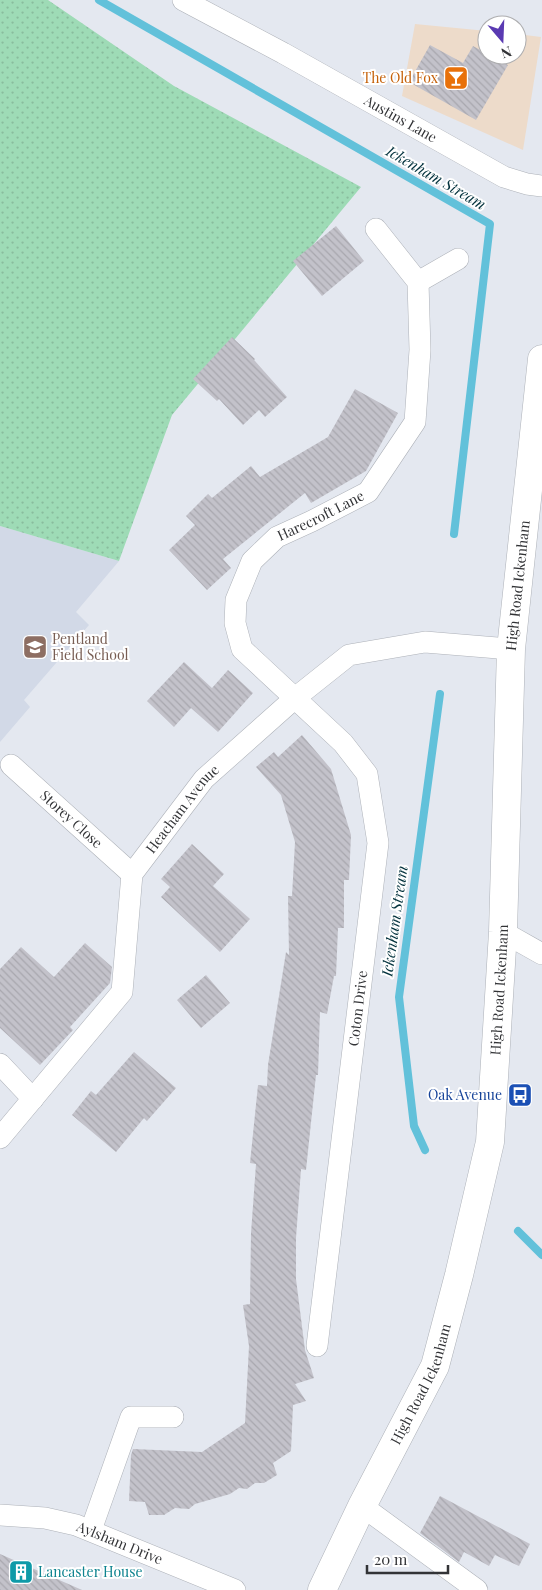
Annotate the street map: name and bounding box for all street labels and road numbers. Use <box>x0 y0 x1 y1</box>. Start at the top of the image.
street label: Austins Lane <box>360 90 441 147</box>
street label: Harecroft Lane <box>274 486 367 545</box>
street label: High Road Ickenham <box>501 519 534 652</box>
street label: Heacham Avenue <box>141 760 223 857</box>
street label: Storey Close <box>36 786 107 852</box>
street label: High Road Ickenham <box>485 924 512 1056</box>
street label: Coton Drive <box>343 969 371 1047</box>
street label: High Road Ickenham <box>386 1321 455 1448</box>
street label: Aylsham Drive <box>73 1516 166 1568</box>

